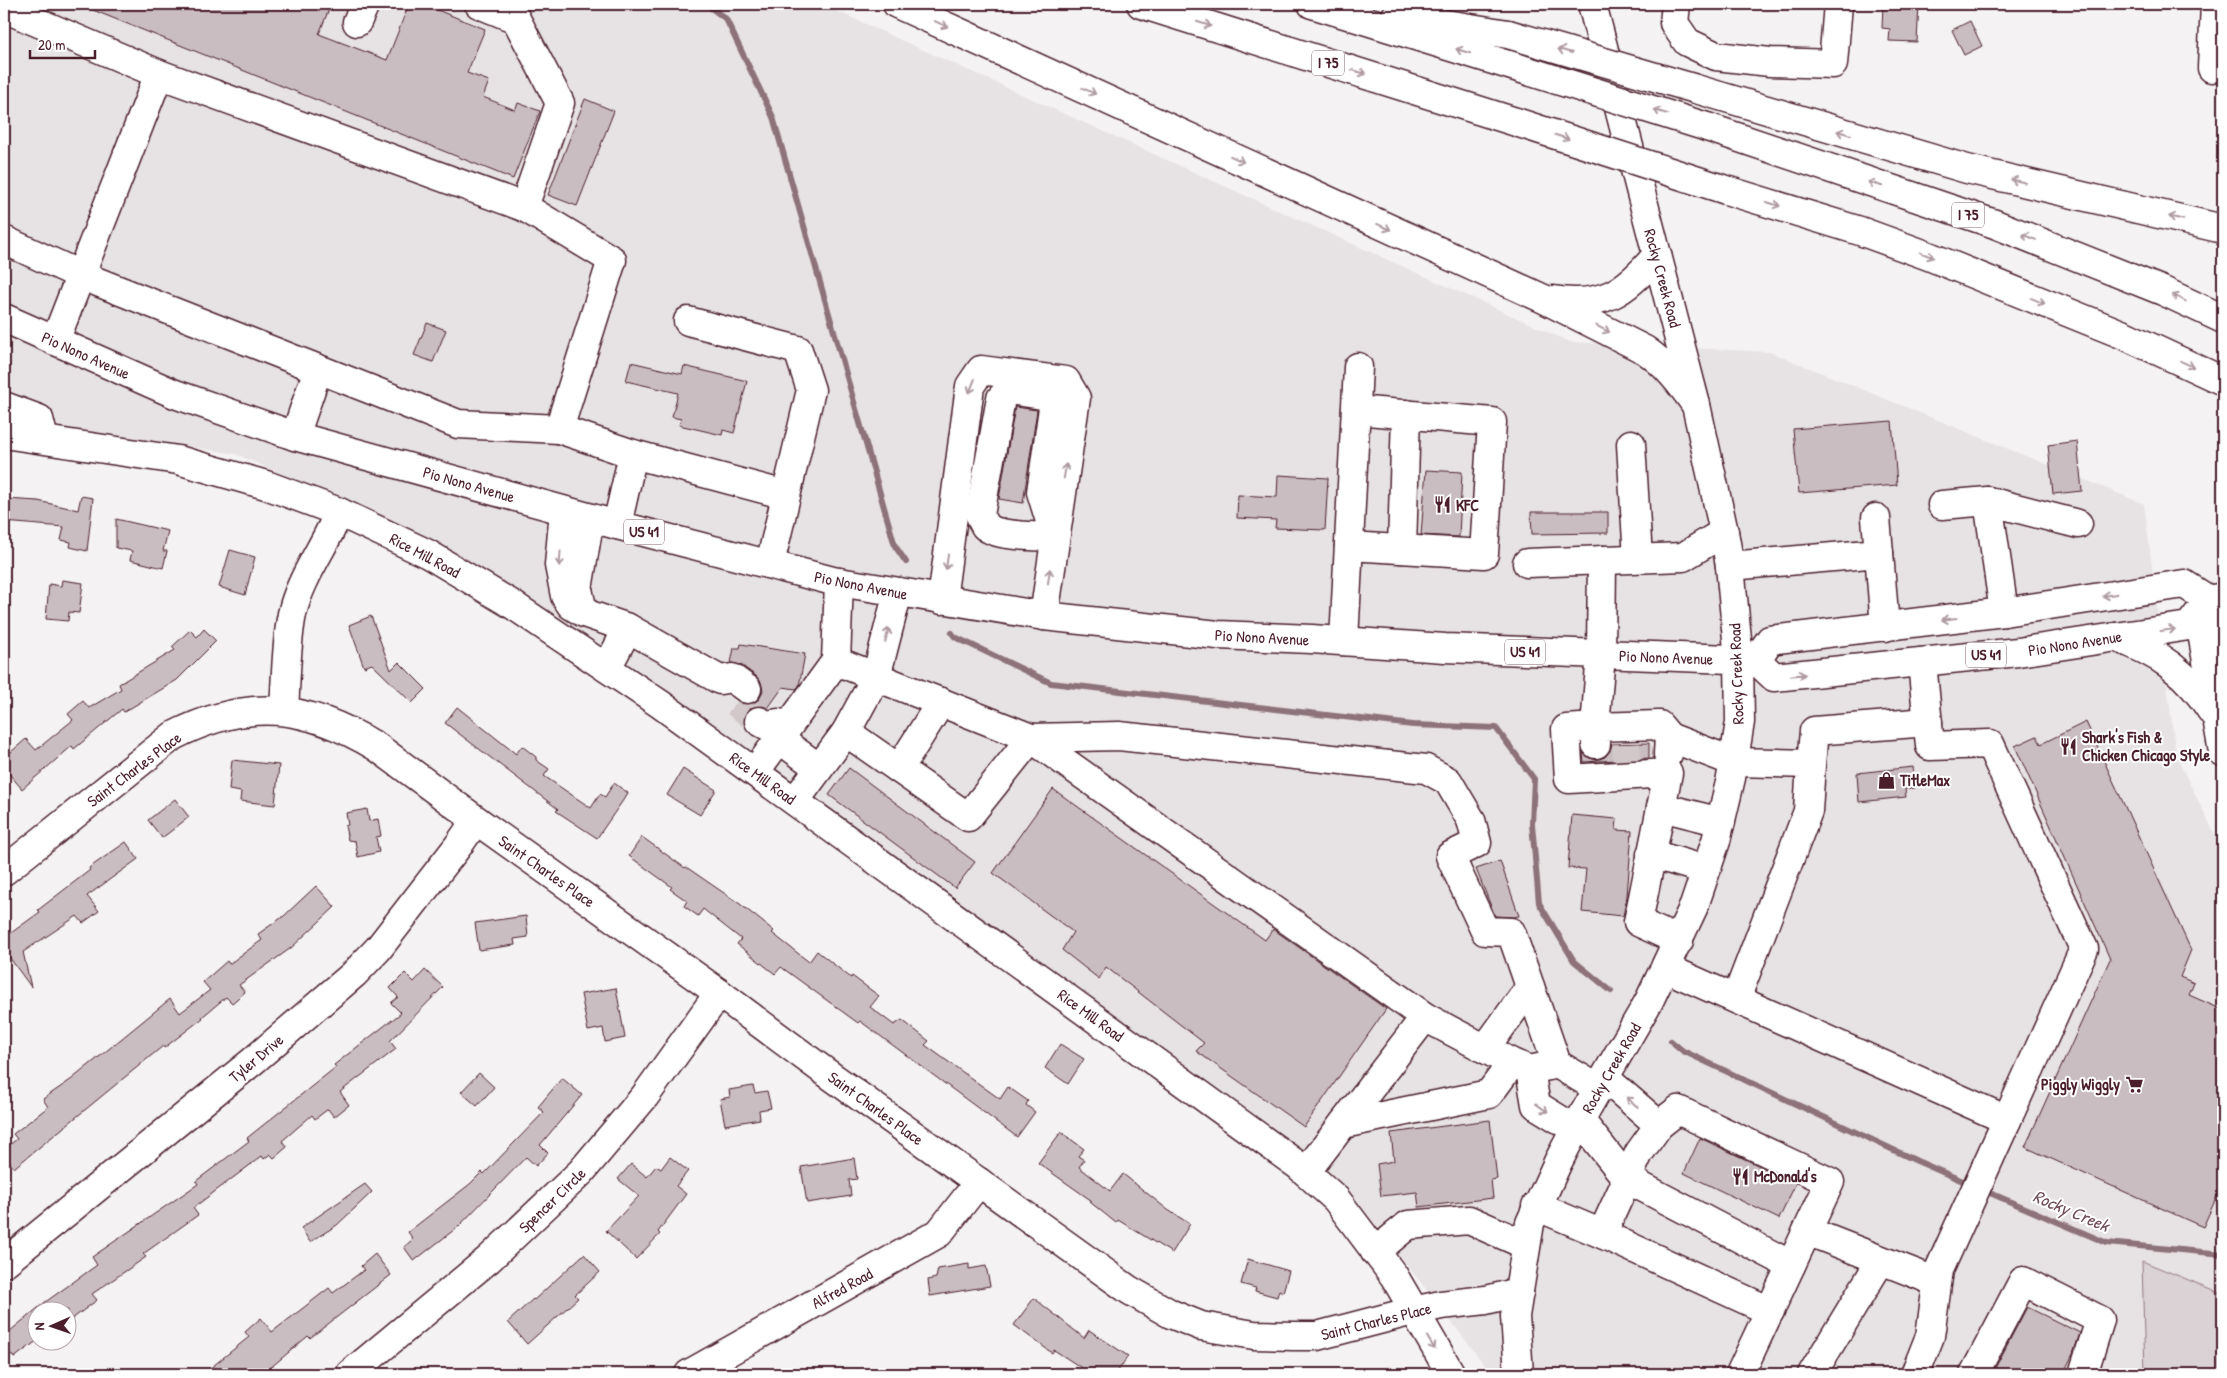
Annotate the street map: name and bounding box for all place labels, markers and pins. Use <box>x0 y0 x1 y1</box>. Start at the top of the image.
place label: KFC <box>1456 494 1479 516</box>
restaurant icon: KFC <box>1432 495 1452 515</box>
place label: Shark's Fish & Chicken Chicago Style <box>2082 726 2211 767</box>
restaurant icon: Shark's Fish & Chicken Chicago Style <box>2058 736 2078 756</box>
place label: TitleMax <box>1899 769 1950 791</box>
shop icon: TitleMax <box>1876 770 1896 790</box>
place label: Piggly Wiggly <box>2041 1073 2120 1096</box>
supermarket icon: Piggly Wiggly <box>2124 1074 2144 1094</box>
place label: McDonald's <box>1754 1165 1817 1187</box>
restaurant icon: McDonald's <box>1730 1166 1750 1186</box>

